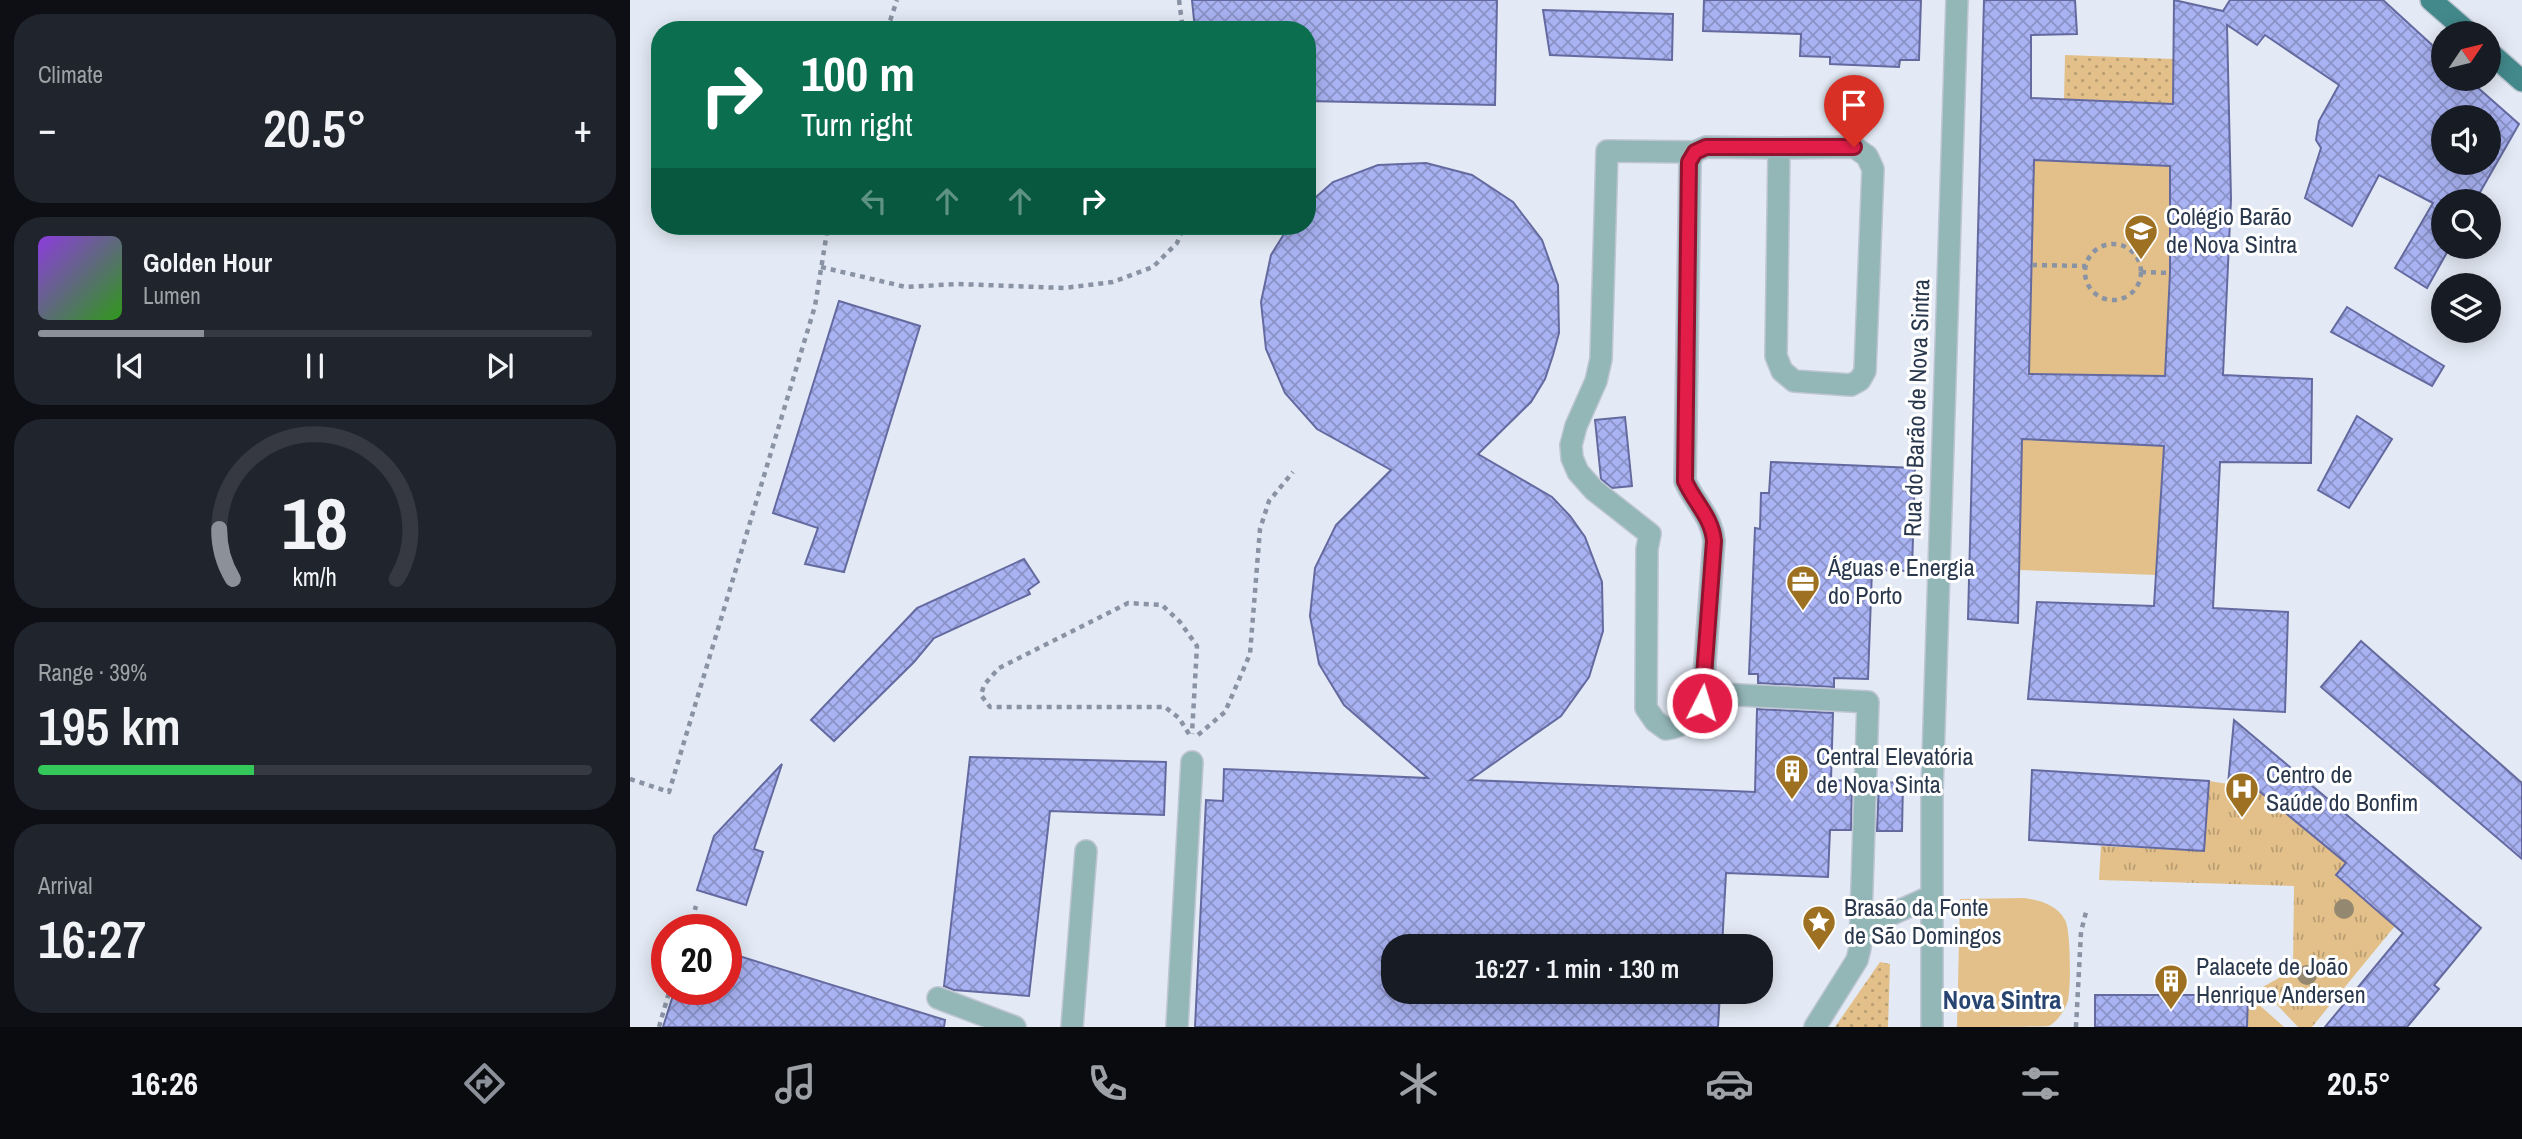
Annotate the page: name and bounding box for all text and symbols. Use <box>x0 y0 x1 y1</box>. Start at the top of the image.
north arrow <box>2431 21 2501 91</box>
map controls <box>2431 21 2501 343</box>
text: 100 m <box>801 40 915 106</box>
icon: right <box>686 49 777 140</box>
text: Climate <box>38 59 103 90</box>
pin <box>1824 75 1884 147</box>
icon: arrive <box>1835 86 1873 124</box>
text: 20.5° <box>263 93 367 163</box>
text: − <box>38 103 56 154</box>
text: + <box>574 103 592 154</box>
text: Turn right <box>801 103 913 146</box>
button: sound <box>2431 105 2501 175</box>
icon: left <box>855 182 893 220</box>
icon: ahead <box>928 182 966 220</box>
icon: ahead <box>1001 182 1039 220</box>
icon: right <box>1074 182 1112 220</box>
button: search <box>2431 189 2501 259</box>
place label: Colégio Barão de Nova Sintra <box>2166 200 2297 260</box>
school or university icon: Colégio Barão de Nova Sintra <box>2122 212 2160 261</box>
text: Golden Hour <box>143 245 272 280</box>
button: layers <box>2431 273 2501 343</box>
street label: Rua do Barão de Nova Sintra <box>1896 278 1936 538</box>
text: Lumen <box>143 280 201 311</box>
icon: previous <box>111 347 149 385</box>
icon: pause <box>296 347 334 385</box>
icon: next <box>481 347 519 385</box>
text: 18 <box>282 475 348 573</box>
place label: Águas e Energia do Porto <box>1827 551 1975 611</box>
text: km/h <box>293 560 337 594</box>
office icon: Águas e Energia do Porto <box>1784 563 1822 612</box>
text: Range · 39% <box>38 657 147 688</box>
position arrow <box>1665 666 1739 740</box>
text: 195 km <box>38 691 181 761</box>
place label: Central Elevatória de Nova Sinta <box>1816 740 1974 800</box>
building icon: Central Elevatória de Nova Sinta <box>1773 752 1811 801</box>
place label: Centro de Saúde do Bonfim <box>2266 758 2418 818</box>
hospital icon: Centro de Saúde do Bonfim <box>2223 770 2261 819</box>
text: Arrival <box>38 870 93 901</box>
place label: Brasão da Fonte de São Domingos <box>1844 891 2002 951</box>
place icon: Brasão da Fonte de São Domingos <box>1800 903 1838 952</box>
text: 16:27 <box>38 904 146 974</box>
speed limit sign: 20 <box>651 914 742 1005</box>
place label: Palacete de João Henrique Andersen <box>2196 950 2366 1010</box>
text: 16:27 · 1 min · 130 m <box>1475 951 1679 986</box>
building icon: Palacete de João Henrique Andersen <box>2152 962 2190 1011</box>
district label: Nova Sintra <box>1943 982 2061 1017</box>
icon: directions <box>460 1059 509 1108</box>
icon: music <box>771 1059 820 1108</box>
icon: phone <box>1083 1059 1132 1108</box>
icon: climate <box>1394 1059 1443 1108</box>
icon: car <box>1705 1059 1754 1108</box>
icon: filters <box>2016 1059 2065 1108</box>
text: 16:26 <box>131 1062 198 1105</box>
text: 20.5° <box>2327 1062 2391 1105</box>

